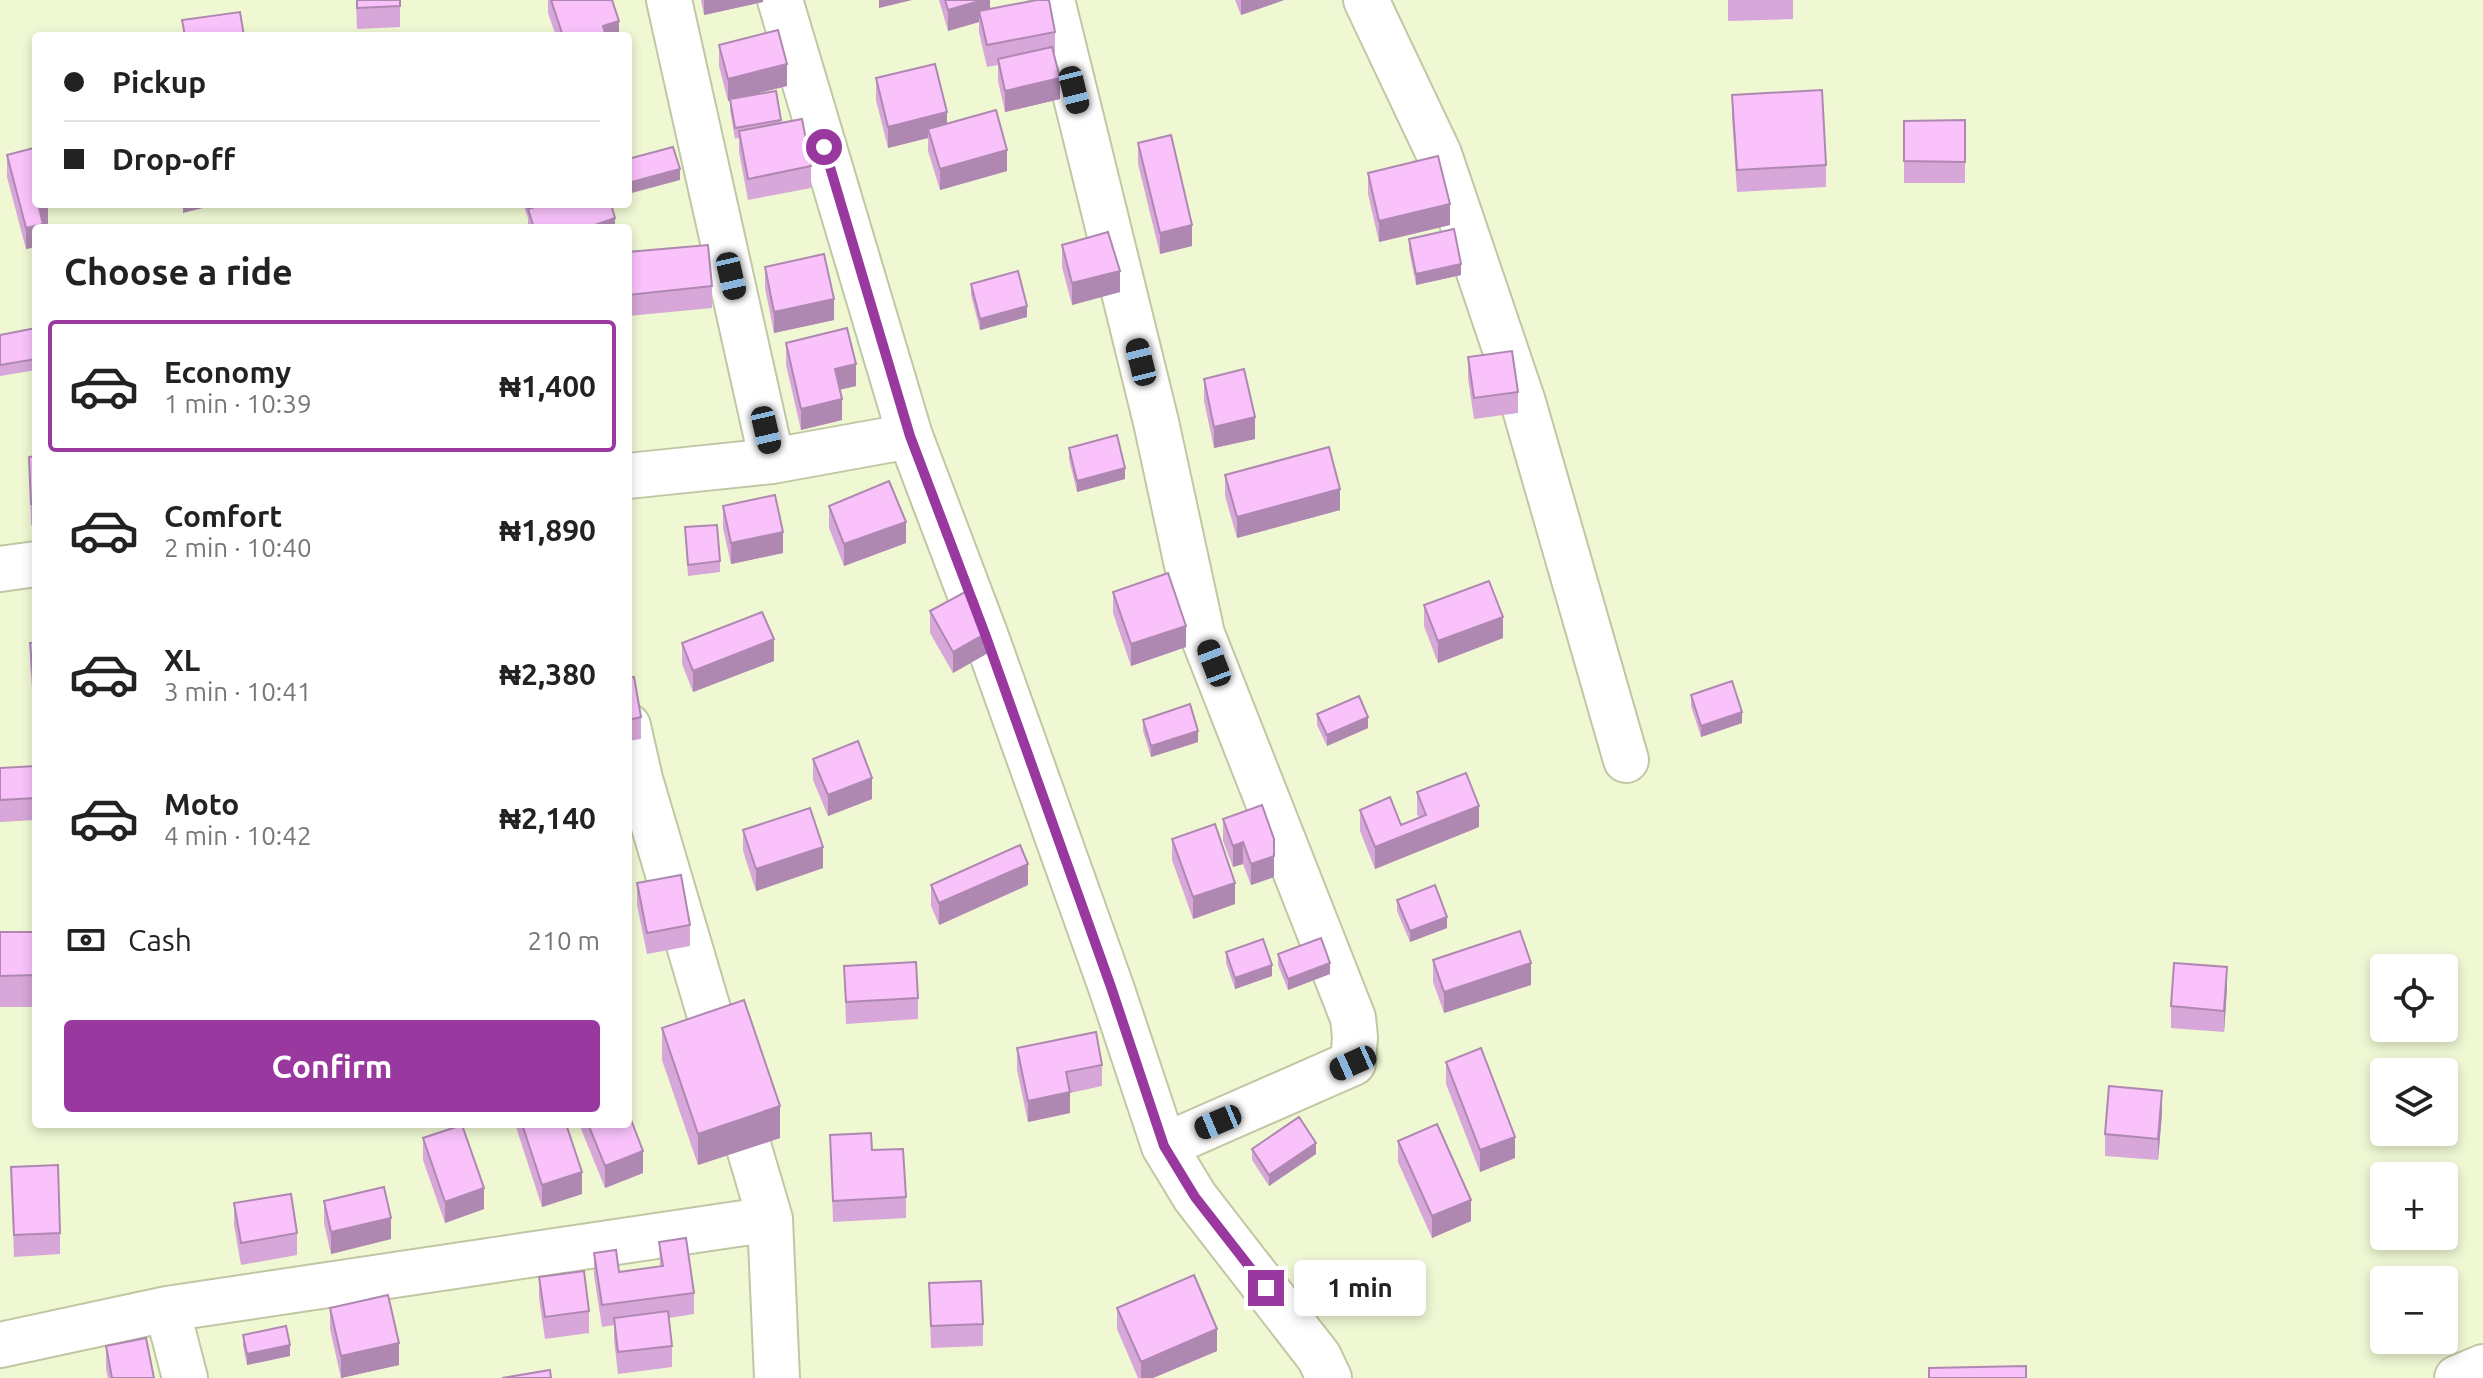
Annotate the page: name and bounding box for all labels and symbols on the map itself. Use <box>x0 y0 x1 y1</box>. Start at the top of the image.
car <box>1057 64 1091 116</box>
route start <box>806 129 842 165</box>
car <box>714 250 748 302</box>
car <box>1124 336 1158 388</box>
car <box>749 404 783 456</box>
car <box>1194 636 1234 690</box>
car <box>1326 1042 1380 1084</box>
car <box>1191 1102 1245 1142</box>
callout: 1 min <box>1294 1260 1426 1316</box>
route end <box>1248 1270 1284 1306</box>

